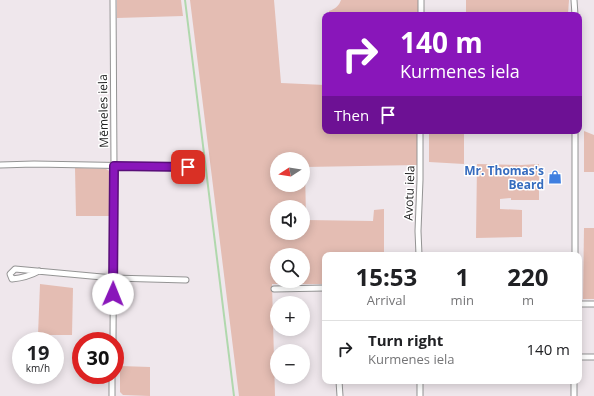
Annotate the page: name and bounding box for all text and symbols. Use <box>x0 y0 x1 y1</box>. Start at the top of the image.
text: 140 m <box>400 23 483 61</box>
icon: right <box>334 28 386 80</box>
text: Kurmenes iela <box>400 59 520 83</box>
street label: Mēmeles iela <box>94 74 112 148</box>
icon: arrive <box>377 104 399 126</box>
text: Then <box>334 105 369 125</box>
pin <box>171 150 205 184</box>
north arrow <box>270 152 310 192</box>
map controls <box>270 152 310 384</box>
icon: arrive <box>177 156 199 178</box>
place label: Mr. Thomas's Beard <box>464 162 544 193</box>
street label: Avotu iela <box>400 165 418 221</box>
shop icon: Mr. Thomas's Beard <box>547 169 563 185</box>
button: sound <box>270 200 310 240</box>
button: search <box>270 248 310 288</box>
text: 15:53 <box>355 260 417 293</box>
text: 1 <box>455 260 469 293</box>
text: 220 <box>507 260 549 293</box>
position arrow <box>92 273 134 315</box>
text: Arrival <box>367 291 406 309</box>
text: min <box>451 291 474 309</box>
text: m <box>522 291 534 309</box>
button: + <box>270 296 310 336</box>
text: Turn right <box>368 330 443 350</box>
speed limit sign: 30 <box>72 332 124 384</box>
icon: right <box>334 338 356 360</box>
text: 19 <box>27 339 49 366</box>
text: 140 m <box>526 339 570 359</box>
button: − <box>270 344 310 384</box>
text: Kurmenes iela <box>368 350 455 368</box>
text: km/h <box>26 361 50 375</box>

